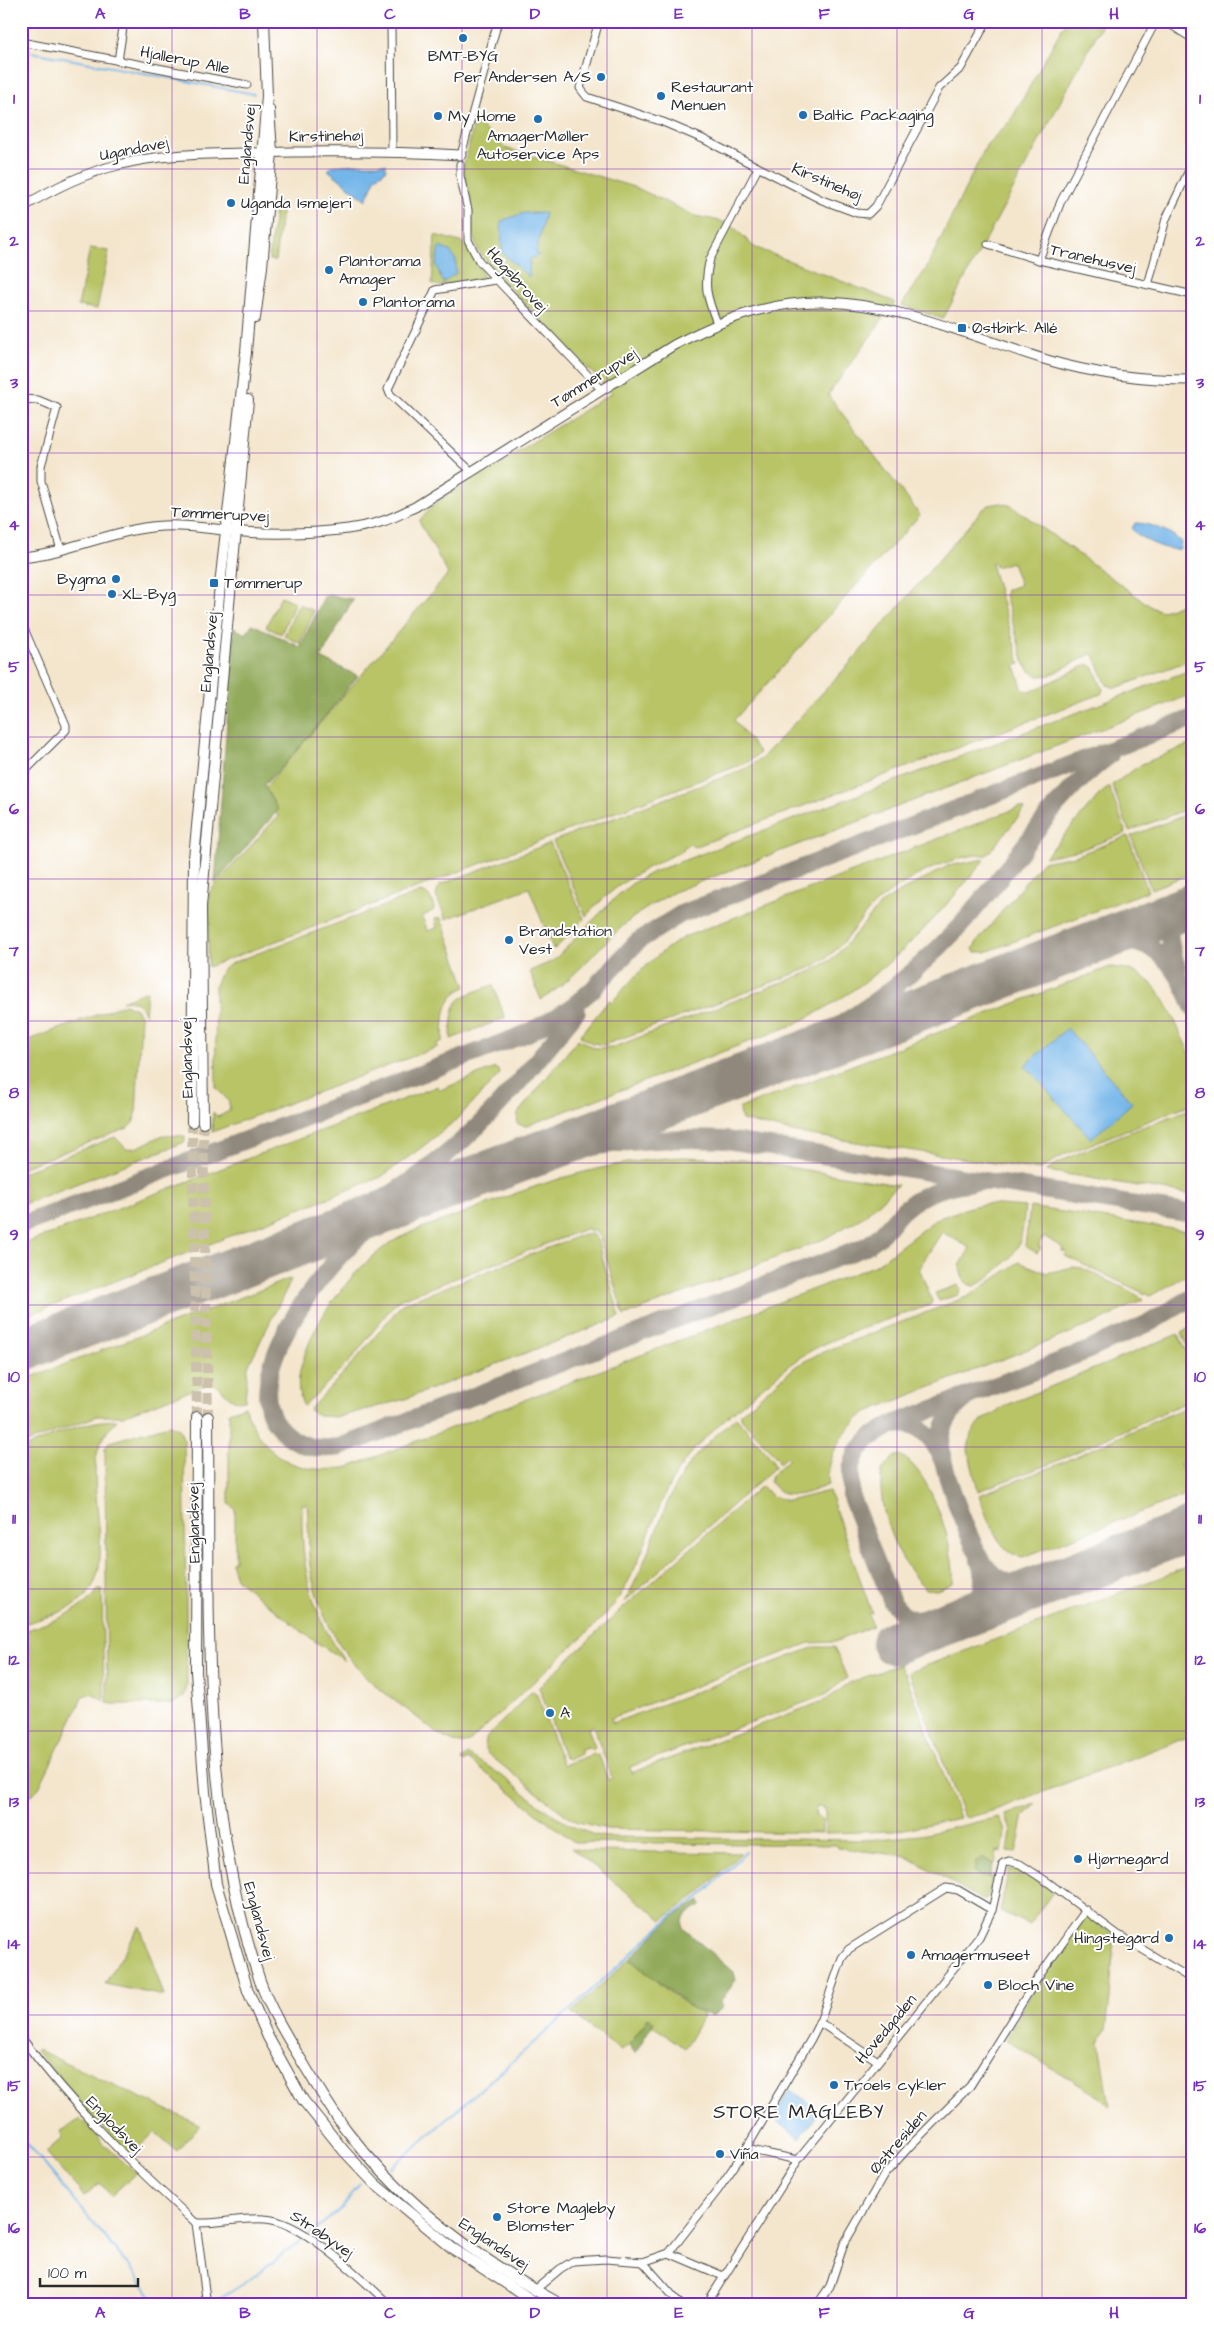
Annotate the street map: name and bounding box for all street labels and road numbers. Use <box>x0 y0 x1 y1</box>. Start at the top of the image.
street label: Hjallerup Alle <box>138 41 232 80</box>
street label: Englandsvej <box>233 103 262 185</box>
street label: Kirstinehøj <box>289 124 363 148</box>
street label: Ugandavej <box>98 132 171 167</box>
street label: Kirstinehøj <box>789 157 866 207</box>
street label: Tranehusvej <box>1048 238 1138 280</box>
street label: Høgsbrovej <box>481 242 553 318</box>
street label: Tømmerupvej <box>547 343 642 413</box>
street label: Tømmerupvej <box>170 500 270 528</box>
street label: Englandsvej <box>195 611 224 693</box>
street label: Englandsvej <box>175 1017 200 1098</box>
street label: Englandsvej <box>182 1482 207 1563</box>
street label: Englandsvej <box>237 1879 280 1963</box>
street label: Hovedgaden <box>850 1989 923 2069</box>
street label: Englodsvej <box>80 2091 147 2160</box>
street label: Østresiden <box>864 2105 932 2179</box>
street label: Strøbyvej <box>285 2205 358 2264</box>
street label: Englandsvej <box>454 2212 534 2277</box>

